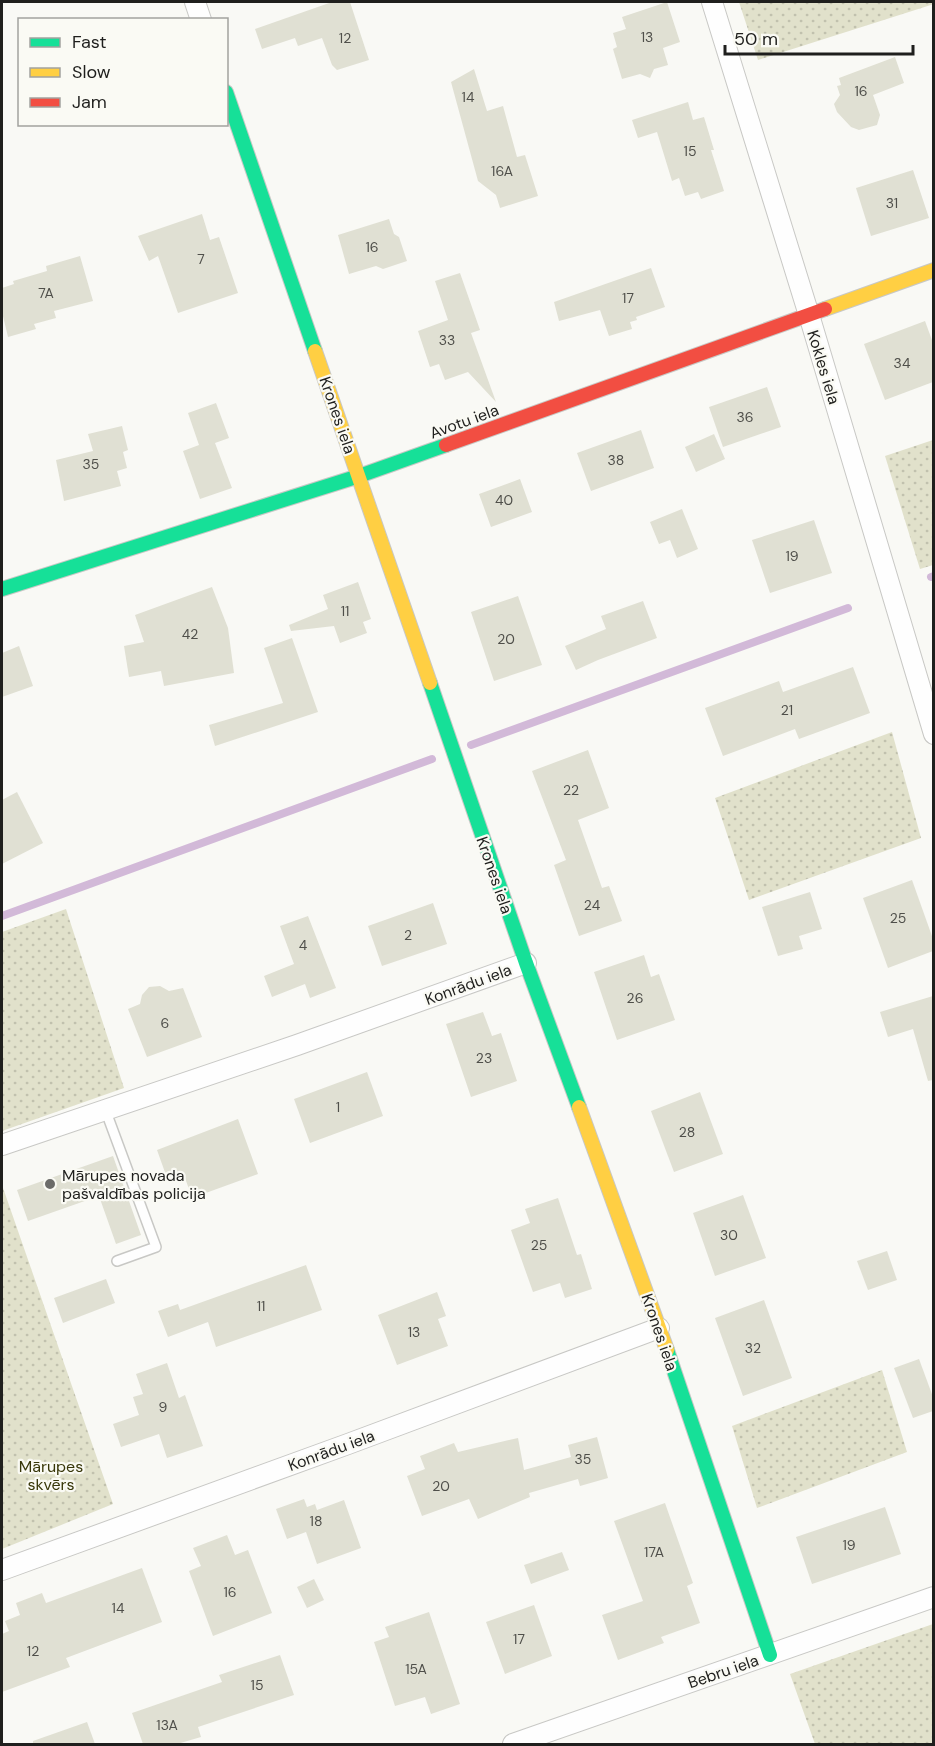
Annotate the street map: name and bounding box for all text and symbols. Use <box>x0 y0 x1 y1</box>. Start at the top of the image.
legend <box>18 18 228 126</box>
scale bar <box>725 18 912 56</box>
text: 50 m <box>734 27 778 51</box>
house number: 13 <box>641 28 653 46</box>
house number: 12 <box>339 29 351 47</box>
text: Fast <box>72 30 107 54</box>
text: Slow <box>72 60 111 84</box>
house number: 16 <box>854 82 868 100</box>
house number: 14 <box>462 88 475 106</box>
text: Jam <box>72 90 107 114</box>
house number: 15 <box>684 142 696 160</box>
house number: 16A <box>491 162 513 180</box>
house number: 31 <box>886 194 898 212</box>
house number: 16 <box>365 238 379 256</box>
house number: 7 <box>197 250 205 268</box>
house number: 7A <box>38 284 54 302</box>
house number: 17 <box>622 289 634 307</box>
street label: Kokles iela <box>802 327 845 407</box>
house number: 33 <box>439 331 455 349</box>
house number: 34 <box>894 354 911 372</box>
street label: Krones iela <box>315 374 361 457</box>
street label: Avotu iela <box>427 399 502 444</box>
house number: 36 <box>736 408 754 426</box>
house number: 38 <box>608 451 624 469</box>
house number: 35 <box>83 455 99 473</box>
house number: 40 <box>495 491 513 509</box>
house number: 19 <box>785 547 799 565</box>
house number: 11 <box>341 602 349 620</box>
house number: 42 <box>182 625 198 643</box>
house number: 20 <box>497 630 515 648</box>
house number: 21 <box>781 701 793 719</box>
house number: 22 <box>563 781 579 799</box>
street label: Krones iela <box>472 834 518 917</box>
house number: 24 <box>584 896 601 914</box>
house number: 25 <box>890 909 906 927</box>
house number: 2 <box>404 926 412 944</box>
house number: 4 <box>299 936 308 954</box>
street label: Konrādu iela <box>422 959 514 1010</box>
house number: 26 <box>627 989 643 1007</box>
house number: 6 <box>161 1014 169 1032</box>
house number: 23 <box>476 1049 492 1067</box>
house number: 1 <box>336 1098 340 1116</box>
house number: 28 <box>679 1123 695 1141</box>
place label: Mārupes novada pašvaldības policija <box>62 1165 206 1204</box>
marker: Mārupes novada pašvaldības policija <box>43 1177 57 1191</box>
house number: 30 <box>720 1226 738 1244</box>
house number: 25 <box>531 1236 547 1254</box>
street label: Krones iela <box>637 1291 683 1374</box>
house number: 11 <box>257 1297 265 1315</box>
house number: 13 <box>408 1323 420 1341</box>
house number: 32 <box>745 1339 761 1357</box>
house number: 9 <box>159 1398 168 1416</box>
street label: Konrādu iela <box>285 1425 377 1476</box>
house number: 35 <box>575 1450 591 1468</box>
park label: Mārupes skvērs <box>19 1456 83 1495</box>
house number: 20 <box>432 1477 450 1495</box>
house number: 18 <box>310 1512 322 1530</box>
house number: 19 <box>842 1536 856 1554</box>
house number: 17A <box>644 1543 664 1561</box>
house number: 16 <box>223 1583 237 1601</box>
house number: 14 <box>112 1599 125 1617</box>
house number: 17 <box>513 1630 525 1648</box>
house number: 12 <box>27 1642 39 1660</box>
street label: Bebru iela <box>685 1650 761 1693</box>
house number: 15A <box>405 1660 427 1678</box>
house number: 15 <box>251 1676 263 1694</box>
house number: 13A <box>156 1716 178 1734</box>

